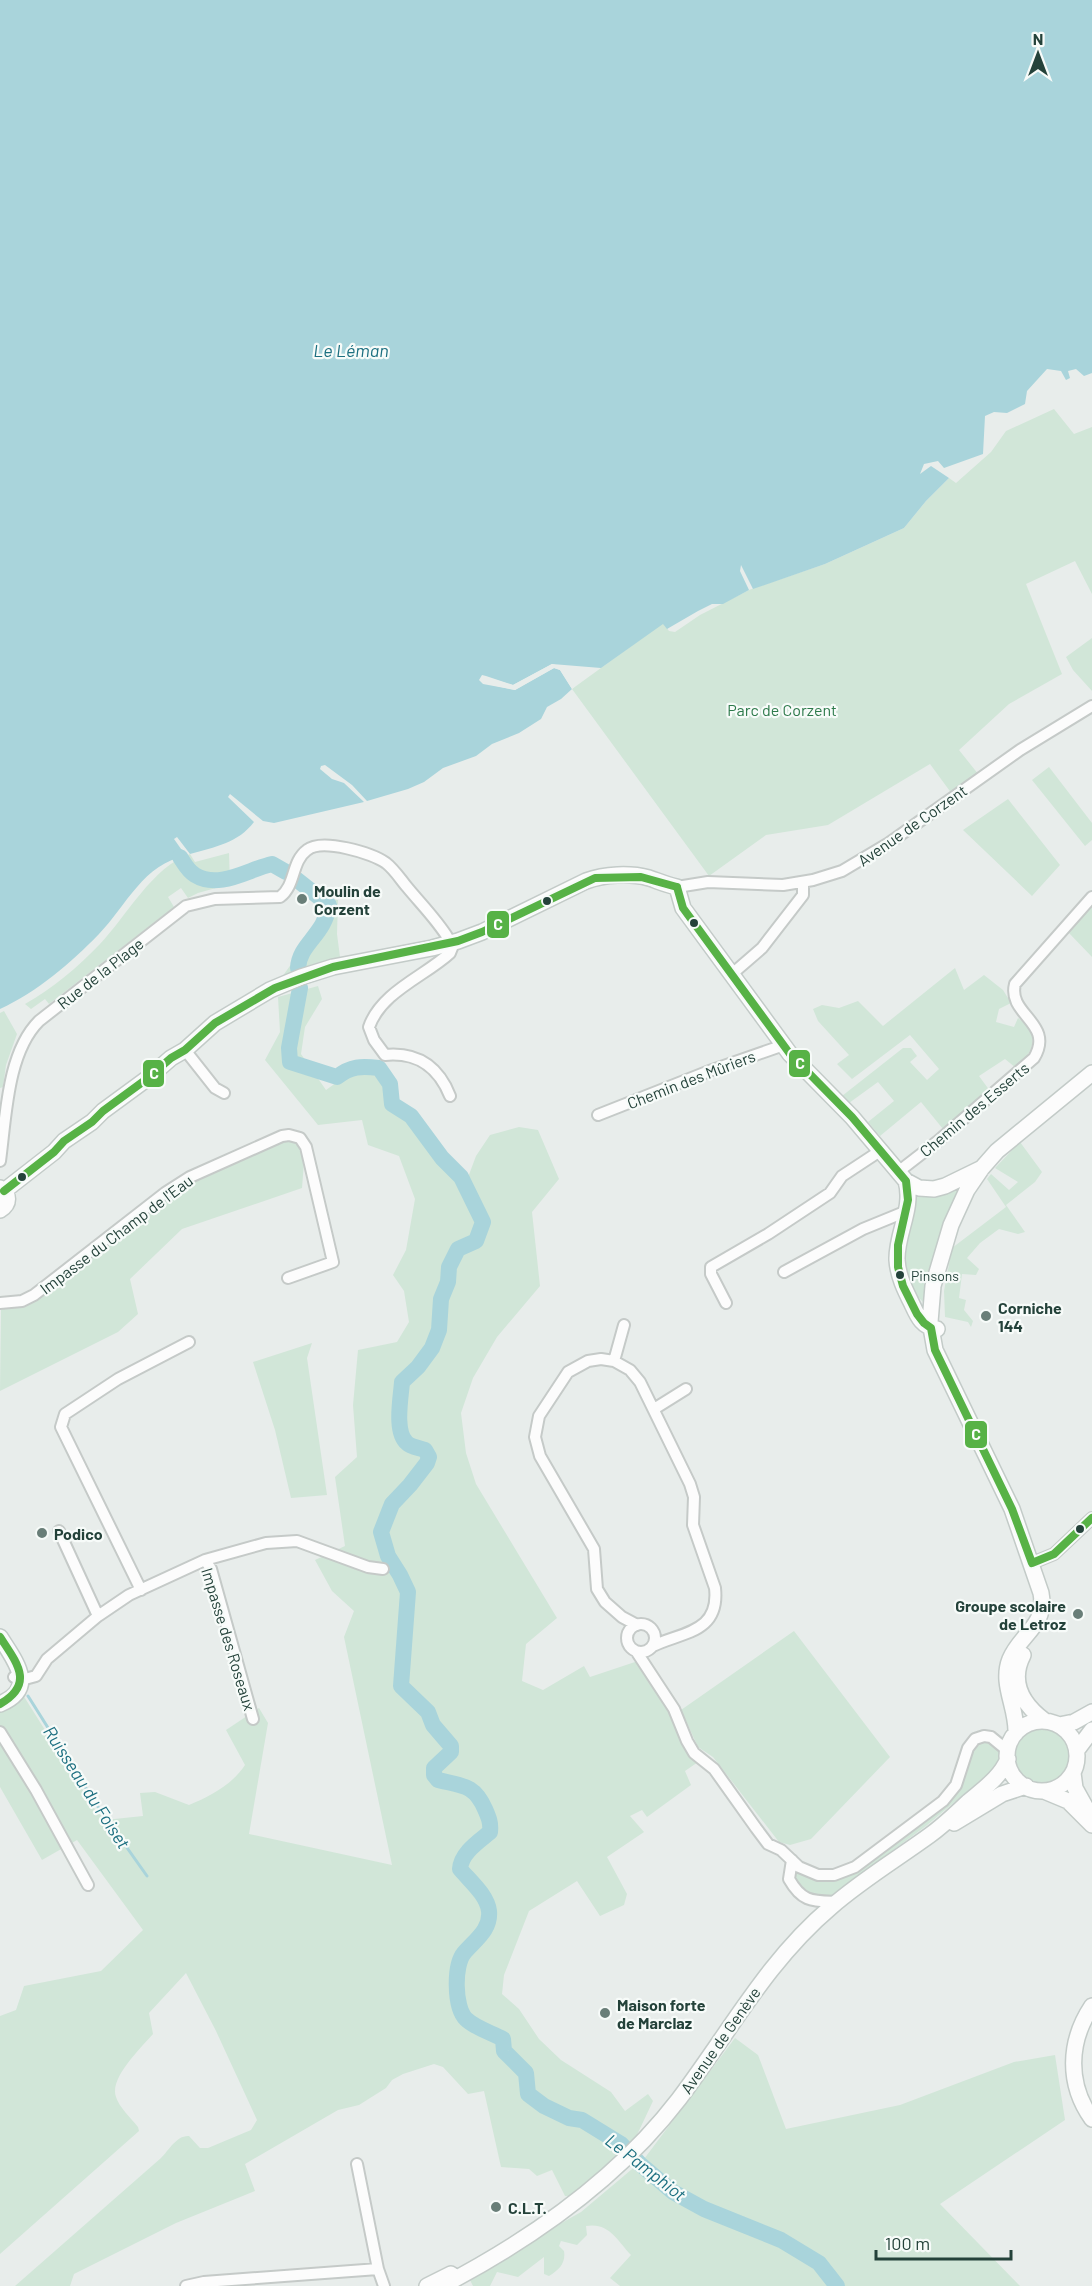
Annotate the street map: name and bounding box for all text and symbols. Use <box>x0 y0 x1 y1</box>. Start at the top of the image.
north arrow <box>1008 24 1068 84</box>
text: N <box>1033 29 1043 48</box>
water label: Le Léman <box>313 339 389 361</box>
park label: Parc de Corzent <box>727 700 837 719</box>
street label: Avenue de Corzent <box>854 780 970 870</box>
place label: Moulin de Corzent <box>314 881 381 918</box>
marker: Moulin de Corzent <box>295 892 309 906</box>
unlabelled marker <box>541 895 553 907</box>
line badge: C <box>486 910 510 939</box>
text: C <box>493 914 503 933</box>
unlabelled marker <box>688 917 700 929</box>
street label: Rue de la Plage <box>53 933 147 1013</box>
street label: Chemin des Mûriers <box>624 1046 758 1112</box>
line badge: C <box>788 1049 811 1078</box>
text: C <box>795 1053 805 1072</box>
street label: Chemin des Esserts <box>915 1058 1033 1160</box>
line badge: C <box>142 1059 165 1088</box>
text: C <box>149 1063 159 1082</box>
street label: Impasse du Champ de l'Eau <box>36 1170 196 1298</box>
unlabelled marker <box>16 1171 28 1183</box>
place label: Pinsons <box>911 1267 959 1284</box>
marker: Pinsons <box>894 1269 906 1281</box>
place label: Corniche 144 <box>998 1298 1062 1335</box>
marker: Corniche 144 <box>979 1309 993 1323</box>
line badge: C <box>964 1420 988 1449</box>
text: C <box>971 1424 981 1443</box>
unlabelled marker <box>1074 1523 1086 1535</box>
place label: Podico <box>54 1524 103 1543</box>
marker: Podico <box>35 1526 49 1540</box>
street label: Impasse des Roseaux <box>198 1565 260 1713</box>
place label: Groupe scolaire de Letroz <box>955 1596 1066 1633</box>
marker: Groupe scolaire de Letroz <box>1071 1607 1085 1621</box>
water label: Ruisseau du Foiset <box>39 1721 135 1853</box>
street label: Avenue de Genève <box>676 1983 764 2097</box>
place label: Maison forte de Marclaz <box>617 1995 706 2032</box>
marker: Maison forte de Marclaz <box>598 2006 612 2020</box>
water label: Le Pamphiot <box>601 2129 691 2206</box>
place label: C.L.T. <box>508 2198 547 2217</box>
marker: C.L.T. <box>489 2200 503 2214</box>
scale bar <box>876 2223 1011 2261</box>
text: 100 m <box>885 2232 930 2254</box>

